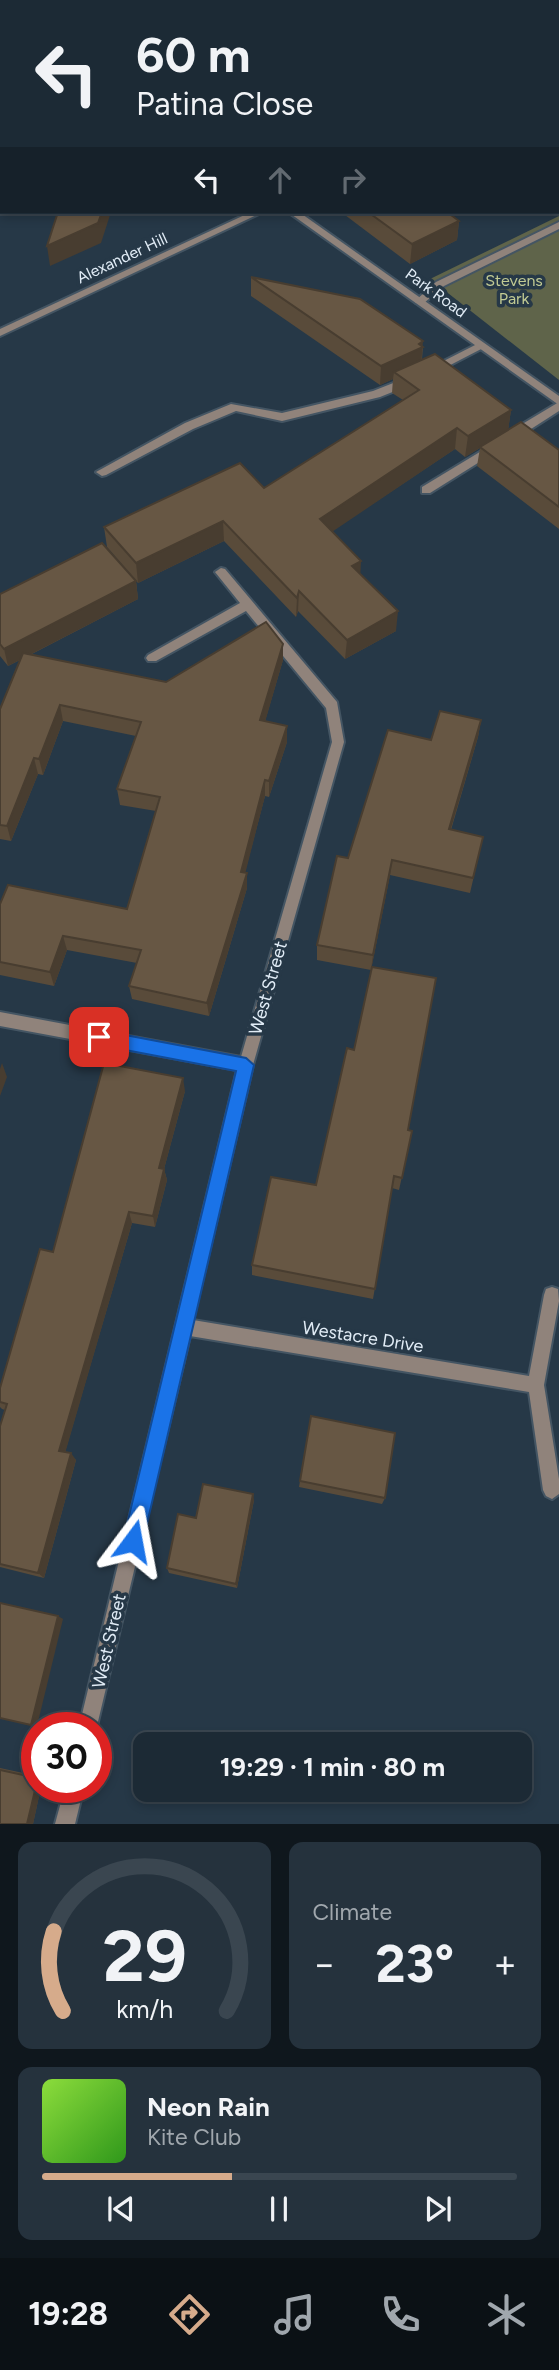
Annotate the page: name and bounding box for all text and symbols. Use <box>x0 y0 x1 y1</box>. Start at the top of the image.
text: 60 m <box>136 25 251 84</box>
icon: left <box>21 28 112 119</box>
text: Patina Close <box>136 85 313 123</box>
icon: left <box>188 161 226 199</box>
icon: ahead <box>261 161 299 199</box>
icon: right <box>334 161 372 199</box>
street label: Alexander Hill <box>74 229 170 287</box>
street label: Park Road <box>402 264 470 322</box>
park label: Stevens Park <box>485 271 543 308</box>
street label: West Street <box>244 938 292 1037</box>
pin <box>69 1007 129 1067</box>
icon: arrive <box>80 1018 118 1056</box>
street label: Westacre Drive <box>301 1317 425 1357</box>
position arrow <box>96 1504 170 1578</box>
street label: West Street <box>87 1591 131 1690</box>
speed limit sign: 30 <box>21 1712 112 1803</box>
text: 19:29 · 1 min · 80 m <box>220 1751 445 1783</box>
text: Climate <box>313 1898 392 1926</box>
text: 29 <box>102 1913 186 2000</box>
text: 23° <box>375 1933 454 1995</box>
text: − <box>313 1941 336 1987</box>
text: + <box>493 1941 517 1987</box>
text: km/h <box>116 1994 173 2024</box>
text: Neon Rain <box>147 2091 270 2123</box>
text: Kite Club <box>147 2123 241 2151</box>
icon: previous <box>102 2190 140 2228</box>
icon: pause <box>260 2190 298 2228</box>
icon: next <box>419 2190 457 2228</box>
icon: directions <box>165 2290 214 2339</box>
icon: music <box>270 2290 319 2339</box>
icon: phone <box>376 2290 425 2339</box>
icon: climate <box>482 2290 531 2339</box>
text: 19:28 <box>28 2295 108 2333</box>

